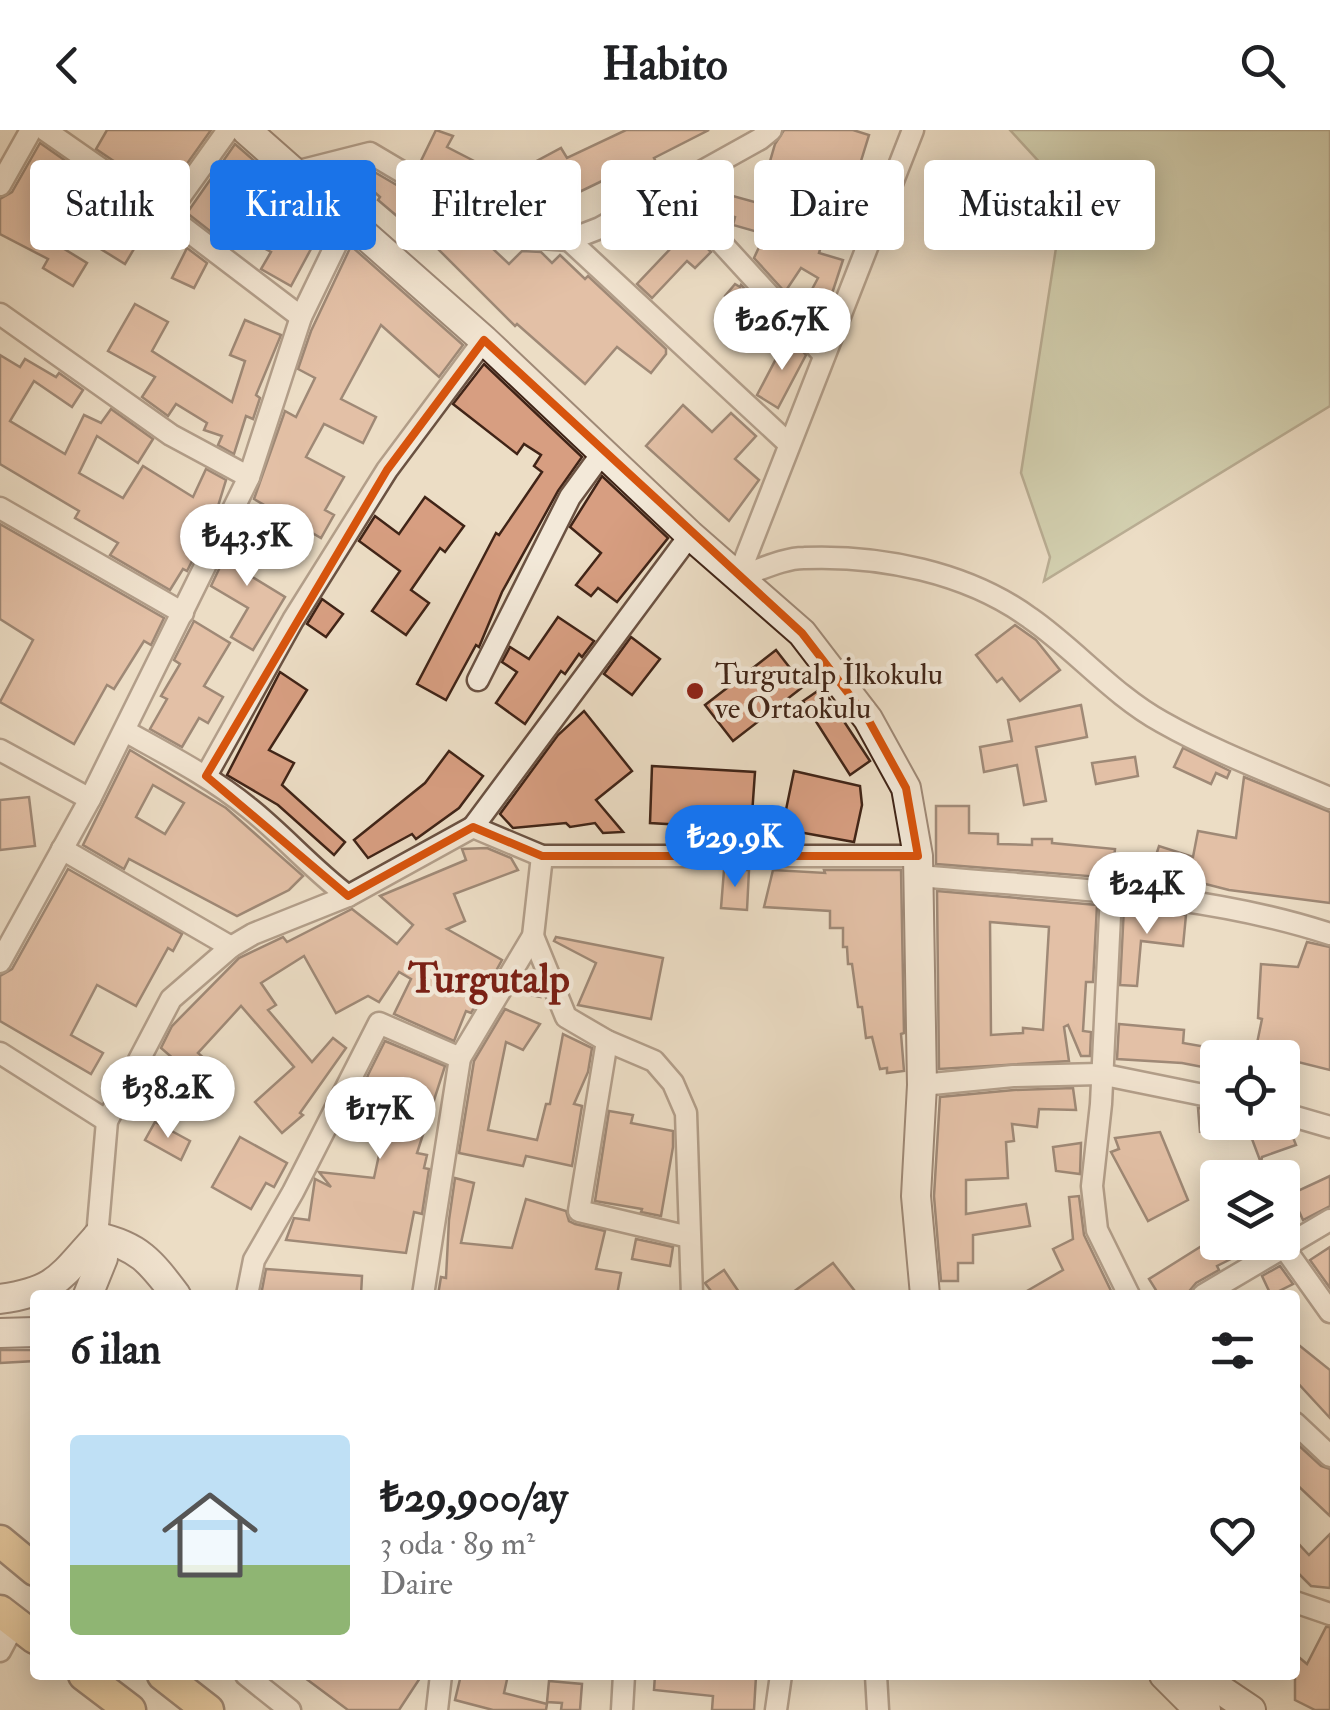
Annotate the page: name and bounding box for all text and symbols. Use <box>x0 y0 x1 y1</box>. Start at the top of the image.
text: Habito <box>602 37 728 93</box>
icon: back <box>40 38 95 93</box>
icon: search <box>1235 38 1290 93</box>
chip: Satılık <box>30 160 190 250</box>
chip: Kiralık <box>210 160 376 250</box>
chip: Filtreler <box>396 160 581 250</box>
chip: Yeni <box>601 160 734 250</box>
chip: Daire <box>754 160 904 250</box>
chip: Müstakil ev <box>924 160 1155 250</box>
pin: ₺26.7K <box>701 288 863 373</box>
text: ₺26.7K <box>736 300 828 340</box>
pin: ₺43.5K <box>166 504 328 589</box>
text: ₺43.5K <box>202 516 292 556</box>
place label: Turgutalp İlkokulu ve Ortaokulu <box>714 656 943 727</box>
marker: Turgutalp İlkokulu ve Ortaokulu <box>684 680 706 702</box>
pin: ₺29.9K <box>654 805 816 890</box>
text: ₺29.9K <box>687 817 783 857</box>
pin: ₺24K <box>1088 852 1206 937</box>
text: ₺24K <box>1110 864 1184 904</box>
district label: Turgutalp <box>407 954 570 1005</box>
map controls <box>1200 1040 1300 1260</box>
button: locate <box>1200 1040 1300 1140</box>
pin: ₺38.2K <box>87 1056 249 1141</box>
text: ₺38.2K <box>123 1068 213 1108</box>
pin: ₺17K <box>321 1077 439 1162</box>
text: ₺17K <box>347 1089 413 1129</box>
button: layers <box>1200 1160 1300 1260</box>
icon: filters <box>1205 1323 1260 1378</box>
text: 6 ilan <box>70 1324 161 1376</box>
text: ₺29,900/ay <box>380 1472 568 1524</box>
icon: home <box>150 1475 270 1595</box>
icon: heart <box>1205 1508 1260 1563</box>
text: 3 oda · 89 m² <box>380 1524 535 1564</box>
text: Daire <box>380 1564 453 1604</box>

